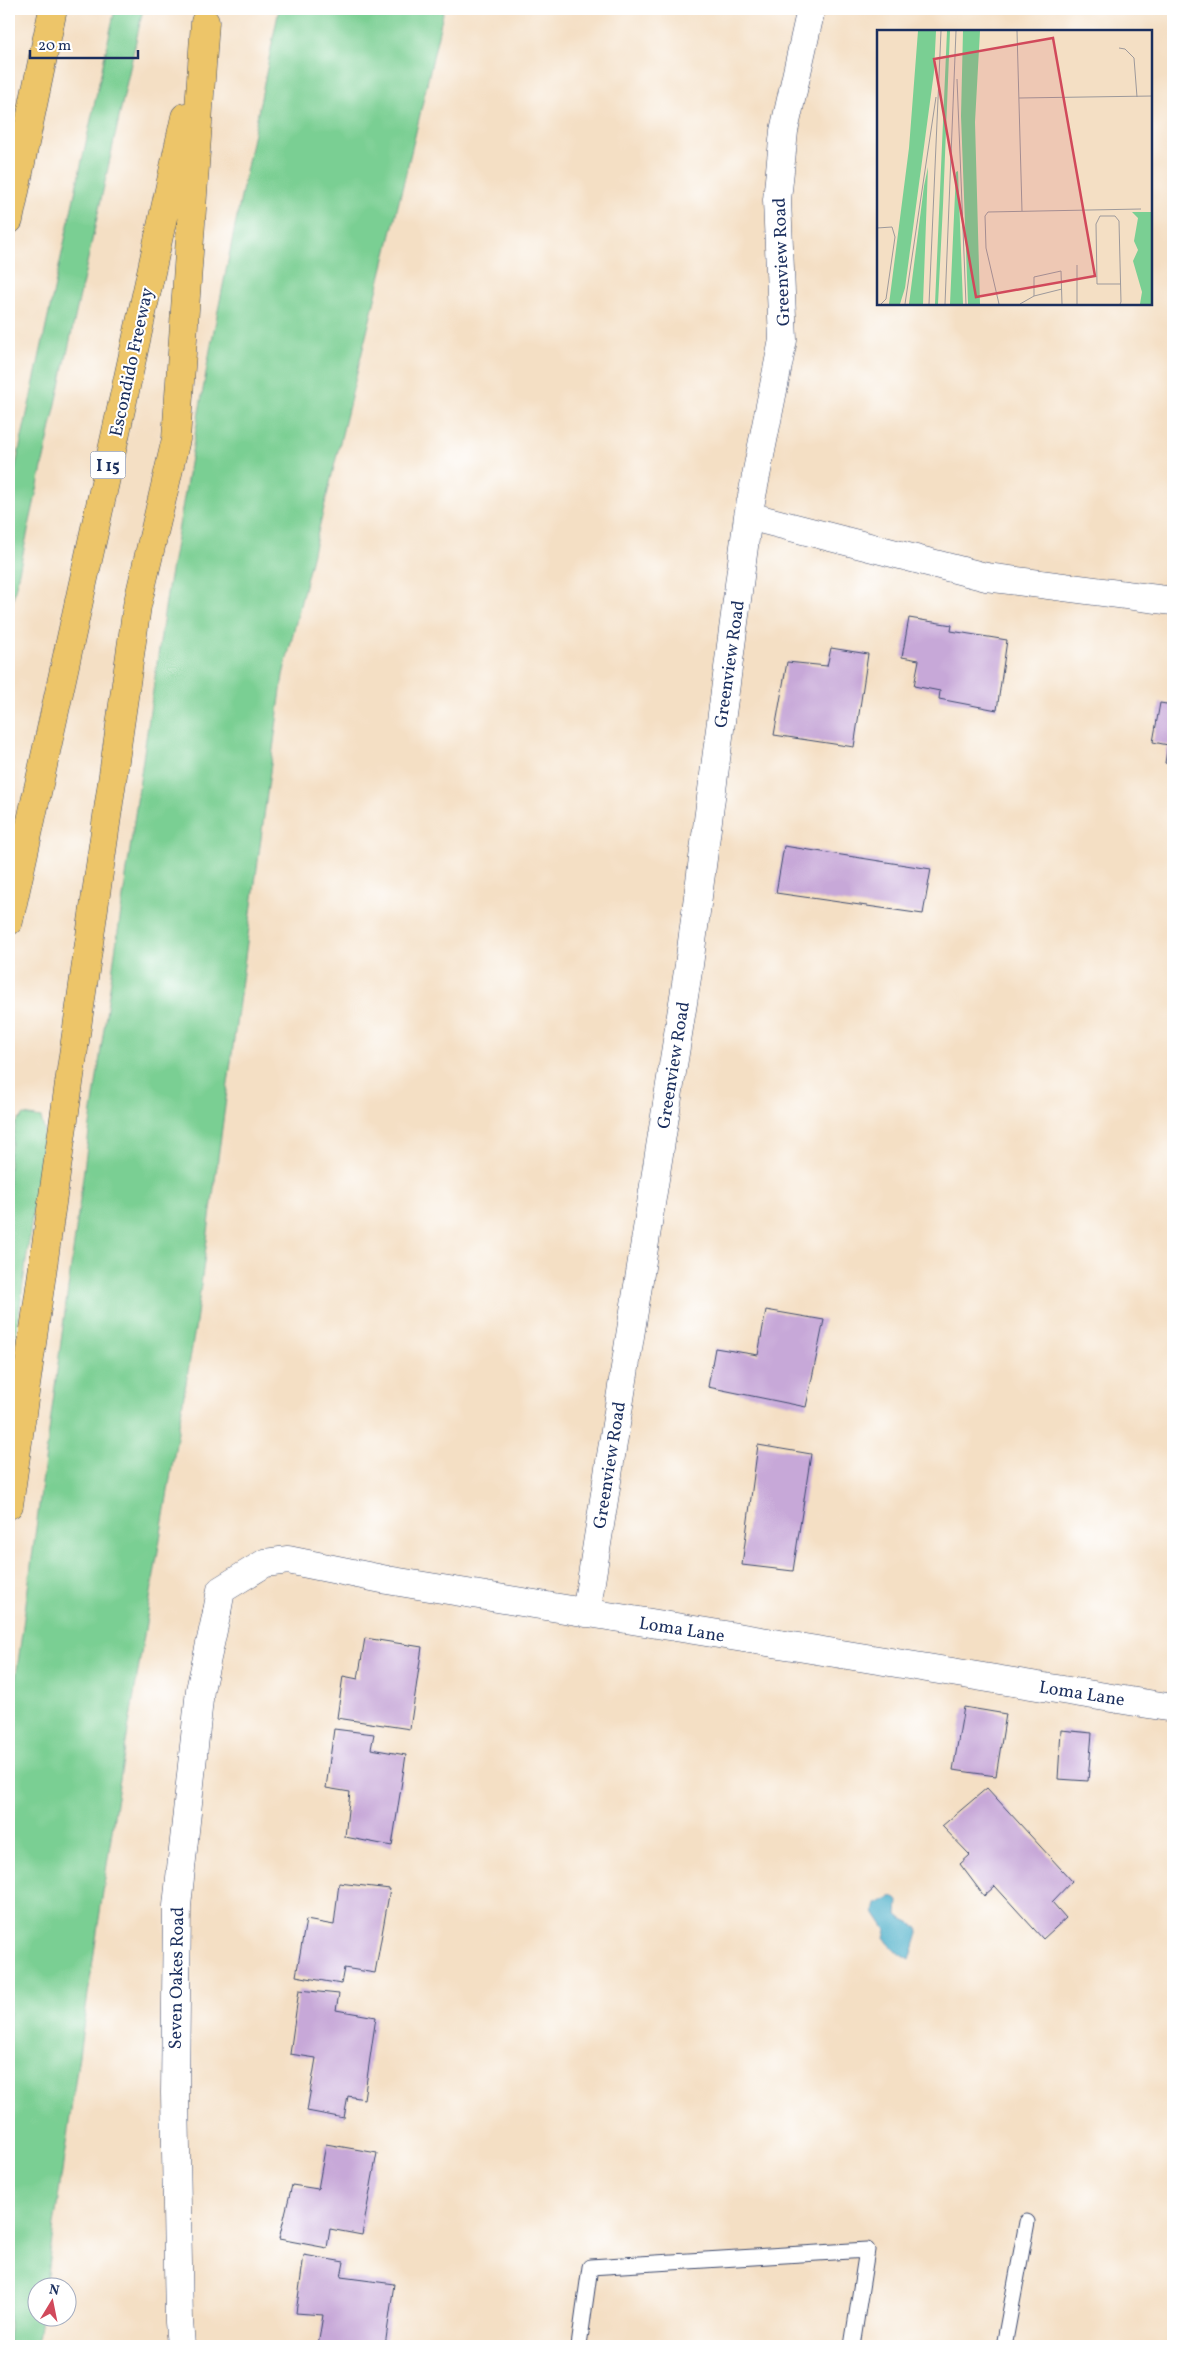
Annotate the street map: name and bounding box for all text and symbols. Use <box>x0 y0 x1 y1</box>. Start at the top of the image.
scale bar <box>30 28 138 60</box>
inset map <box>877 30 1152 305</box>
text: 20 m <box>38 36 71 57</box>
street label: Greenview Road <box>768 197 797 327</box>
street label: Escondido Freeway <box>104 285 161 439</box>
road number: I 15 <box>90 452 126 478</box>
street label: Greenview Road <box>709 599 752 730</box>
street label: Greenview Road <box>652 1000 697 1131</box>
street label: Greenview Road <box>588 1400 633 1531</box>
street label: Loma Lane <box>637 1611 726 1650</box>
street label: Loma Lane <box>1037 1675 1126 1714</box>
street label: Seven Oakes Road <box>164 1906 191 2050</box>
north arrow <box>28 2278 78 2328</box>
text: N <box>47 2280 61 2301</box>

